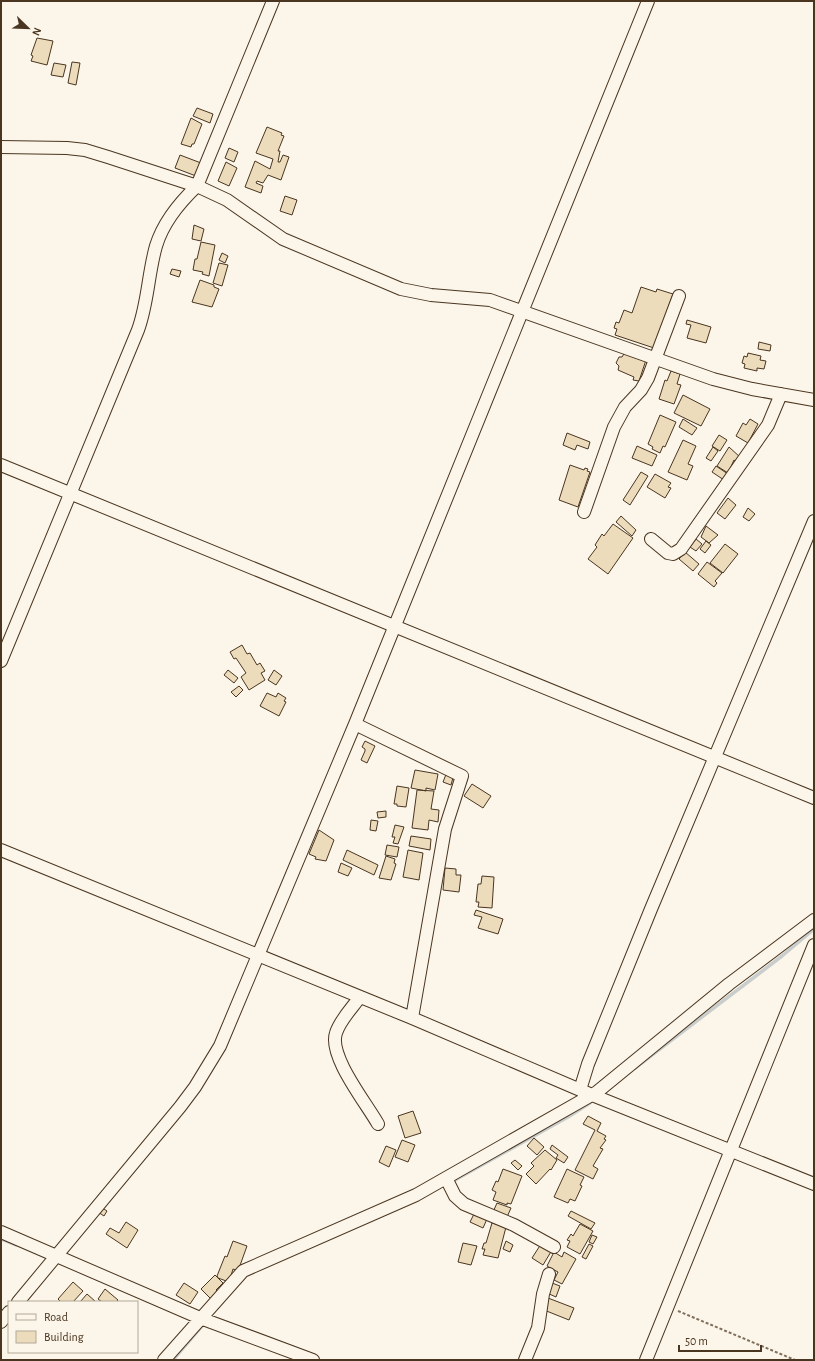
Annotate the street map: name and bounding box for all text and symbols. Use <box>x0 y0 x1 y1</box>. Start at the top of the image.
north arrow <box>8 8 48 48</box>
text: N <box>30 26 43 37</box>
legend <box>8 1301 138 1353</box>
text: Road <box>44 1311 68 1323</box>
scale bar <box>679 1327 761 1353</box>
text: Building <box>44 1331 84 1343</box>
text: 50 m <box>685 1335 708 1347</box>

